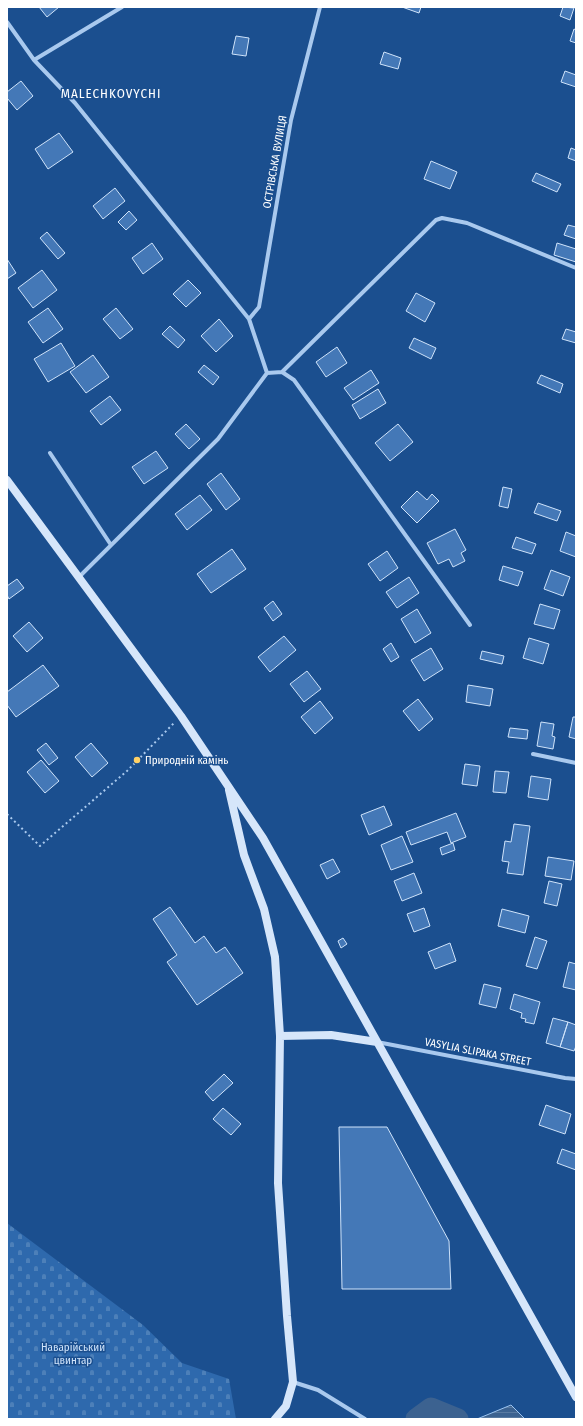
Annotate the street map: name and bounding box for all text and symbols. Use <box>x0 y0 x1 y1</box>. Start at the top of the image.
district label: MALECHKOVYCHI <box>61 86 161 101</box>
street label: ОСТРІВСЬКА ВУЛИЦЯ <box>260 114 290 210</box>
place label: Природній камінь <box>145 754 228 767</box>
marker: Природній камінь <box>132 755 142 765</box>
street label: VASYLIA SLIPAKA STREET <box>424 1035 533 1069</box>
park label: Наварійський цвинтар <box>41 1341 105 1367</box>

